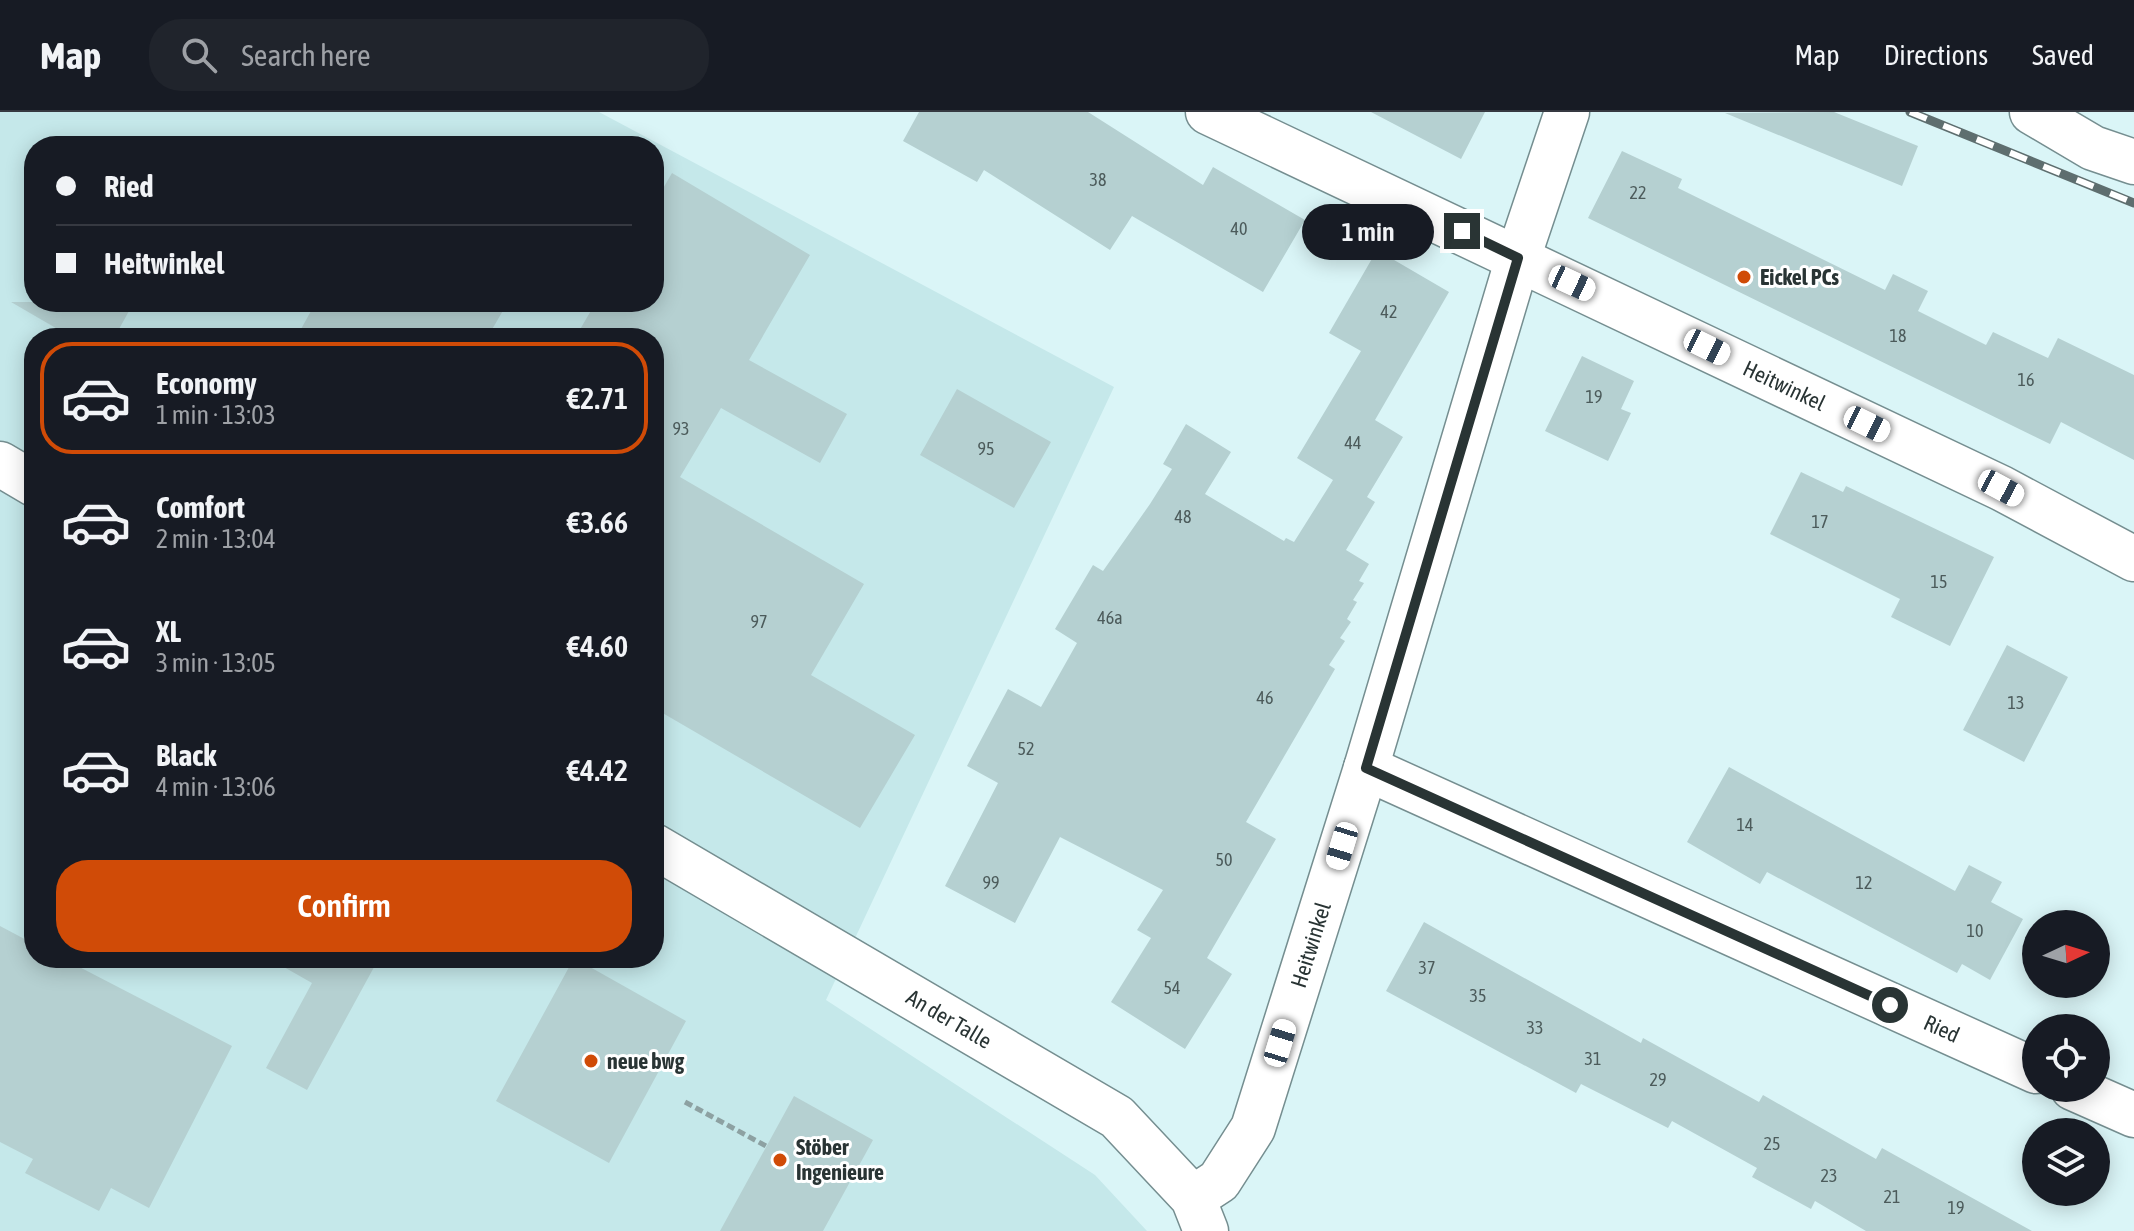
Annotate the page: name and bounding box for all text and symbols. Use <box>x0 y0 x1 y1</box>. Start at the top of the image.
search box <box>149 19 709 91</box>
icon: search <box>177 33 221 77</box>
text: Map <box>40 34 101 77</box>
text: Search here <box>241 38 371 72</box>
text: Map <box>1795 39 1840 71</box>
text: Directions <box>1884 39 1988 71</box>
text: Saved <box>2032 39 2094 71</box>
text: Ried <box>104 169 154 203</box>
house number: 38 <box>1090 169 1106 190</box>
house number: 22 <box>1630 182 1646 203</box>
callout: 1 min <box>1302 203 1434 259</box>
route end <box>1444 213 1480 249</box>
text: 1 min <box>1341 217 1395 247</box>
house number: 40 <box>1231 218 1247 239</box>
text: Heitwinkel <box>104 246 224 280</box>
car <box>1545 262 1599 304</box>
place label: Eickel PCs <box>1760 264 1839 290</box>
marker: Eickel PCs <box>1735 268 1753 286</box>
house number: 42 <box>1381 301 1397 322</box>
house number: 18 <box>1890 325 1906 346</box>
car <box>1680 326 1734 368</box>
street label: Heitwinkel <box>1739 355 1830 416</box>
icon: car <box>60 362 132 434</box>
text: Economy <box>156 366 257 400</box>
house number: 16 <box>2018 369 2034 390</box>
text: €2.71 <box>567 381 628 415</box>
house number: 19 <box>1586 386 1602 407</box>
text: 1 min · 13:03 <box>156 400 276 430</box>
car <box>1840 403 1894 445</box>
house number: 93 <box>673 418 689 439</box>
house number: 44 <box>1345 432 1361 453</box>
house number: 95 <box>978 438 994 459</box>
car <box>1974 466 2028 510</box>
icon: car <box>60 486 132 558</box>
text: Comfort <box>156 490 245 524</box>
text: €3.66 <box>567 505 628 539</box>
house number: 48 <box>1175 506 1191 527</box>
house number: 17 <box>1812 511 1828 532</box>
text: 2 min · 13:04 <box>156 524 276 554</box>
house number: 15 <box>1931 571 1947 592</box>
house number: 46a <box>1097 607 1123 628</box>
icon: car <box>60 610 132 682</box>
house number: 97 <box>751 611 767 632</box>
text: XL <box>156 614 181 648</box>
text: €4.60 <box>567 629 628 663</box>
text: 3 min · 13:05 <box>156 648 276 678</box>
house number: 46 <box>1257 687 1273 708</box>
house number: 13 <box>2008 692 2024 713</box>
icon: car <box>60 734 132 806</box>
text: Black <box>156 738 216 772</box>
house number: 52 <box>1018 738 1034 759</box>
text: €4.42 <box>567 753 628 787</box>
text: 4 min · 13:06 <box>156 772 276 802</box>
house number: 14 <box>1737 814 1753 835</box>
car <box>1324 820 1360 872</box>
house number: 50 <box>1216 849 1232 870</box>
button: Confirm <box>56 860 632 952</box>
house number: 99 <box>983 872 999 893</box>
house number: 12 <box>1856 872 1872 893</box>
street label: Heitwinkel <box>1285 899 1336 991</box>
north arrow <box>2022 910 2110 998</box>
map controls <box>2022 910 2110 1206</box>
house number: 10 <box>1967 920 1983 941</box>
house number: 37 <box>1419 957 1435 978</box>
house number: 54 <box>1164 977 1180 998</box>
street label: An der Talle <box>902 984 996 1054</box>
house number: 35 <box>1470 985 1486 1006</box>
route start <box>1872 987 1908 1023</box>
street label: Ried <box>1920 1009 1964 1048</box>
button: locate <box>2022 1014 2110 1102</box>
car <box>1262 1017 1298 1069</box>
house number: 33 <box>1527 1017 1543 1038</box>
place label: neue bwg <box>607 1048 685 1074</box>
house number: 31 <box>1585 1048 1601 1069</box>
marker: neue bwg <box>582 1052 600 1070</box>
house number: 29 <box>1650 1069 1666 1090</box>
button: layers <box>2022 1118 2110 1206</box>
house number: 25 <box>1764 1133 1780 1154</box>
place label: Stöber Ingenieure <box>796 1134 884 1185</box>
marker: Stöber Ingenieure <box>771 1151 789 1169</box>
house number: 23 <box>1821 1165 1837 1186</box>
house number: 21 <box>1884 1186 1900 1207</box>
house number: 19 <box>1948 1197 1964 1218</box>

